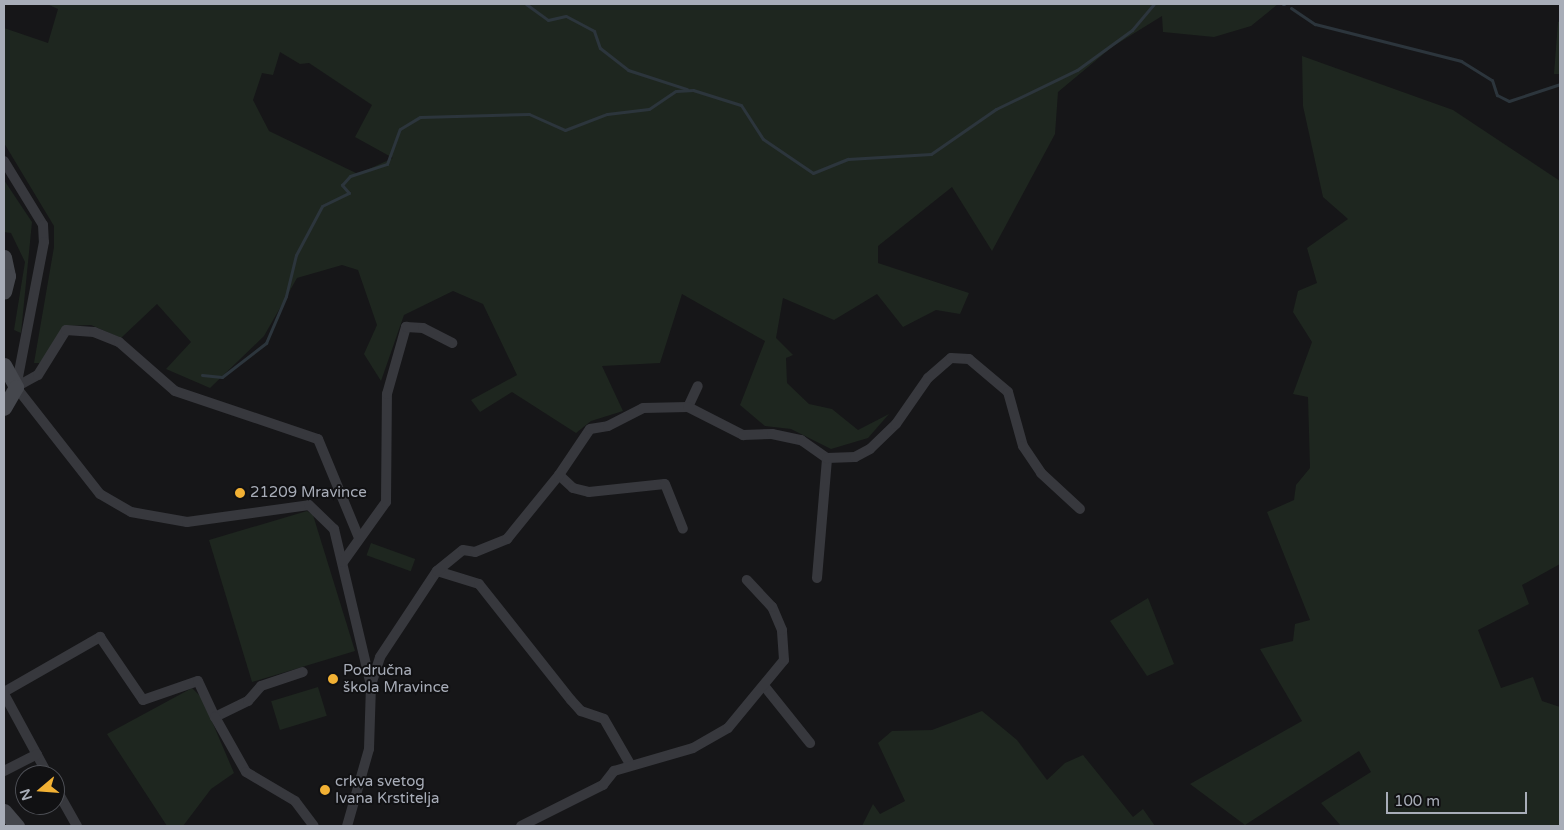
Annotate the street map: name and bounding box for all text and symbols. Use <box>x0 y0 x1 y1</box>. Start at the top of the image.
place label: 21209 Mravince <box>250 484 367 502</box>
marker: 21209 Mravince <box>234 487 246 499</box>
place label: Područna škola Mravince <box>343 661 449 696</box>
marker: Područna škola Mravince <box>327 673 339 685</box>
north arrow <box>15 765 65 815</box>
place label: crkva svetog Ivana Krstitelja <box>335 772 439 807</box>
scale bar <box>1389 782 1530 814</box>
marker: crkva svetog Ivana Krstitelja <box>319 784 331 796</box>
text: N <box>16 787 36 802</box>
text: 100 m <box>1394 792 1440 810</box>

